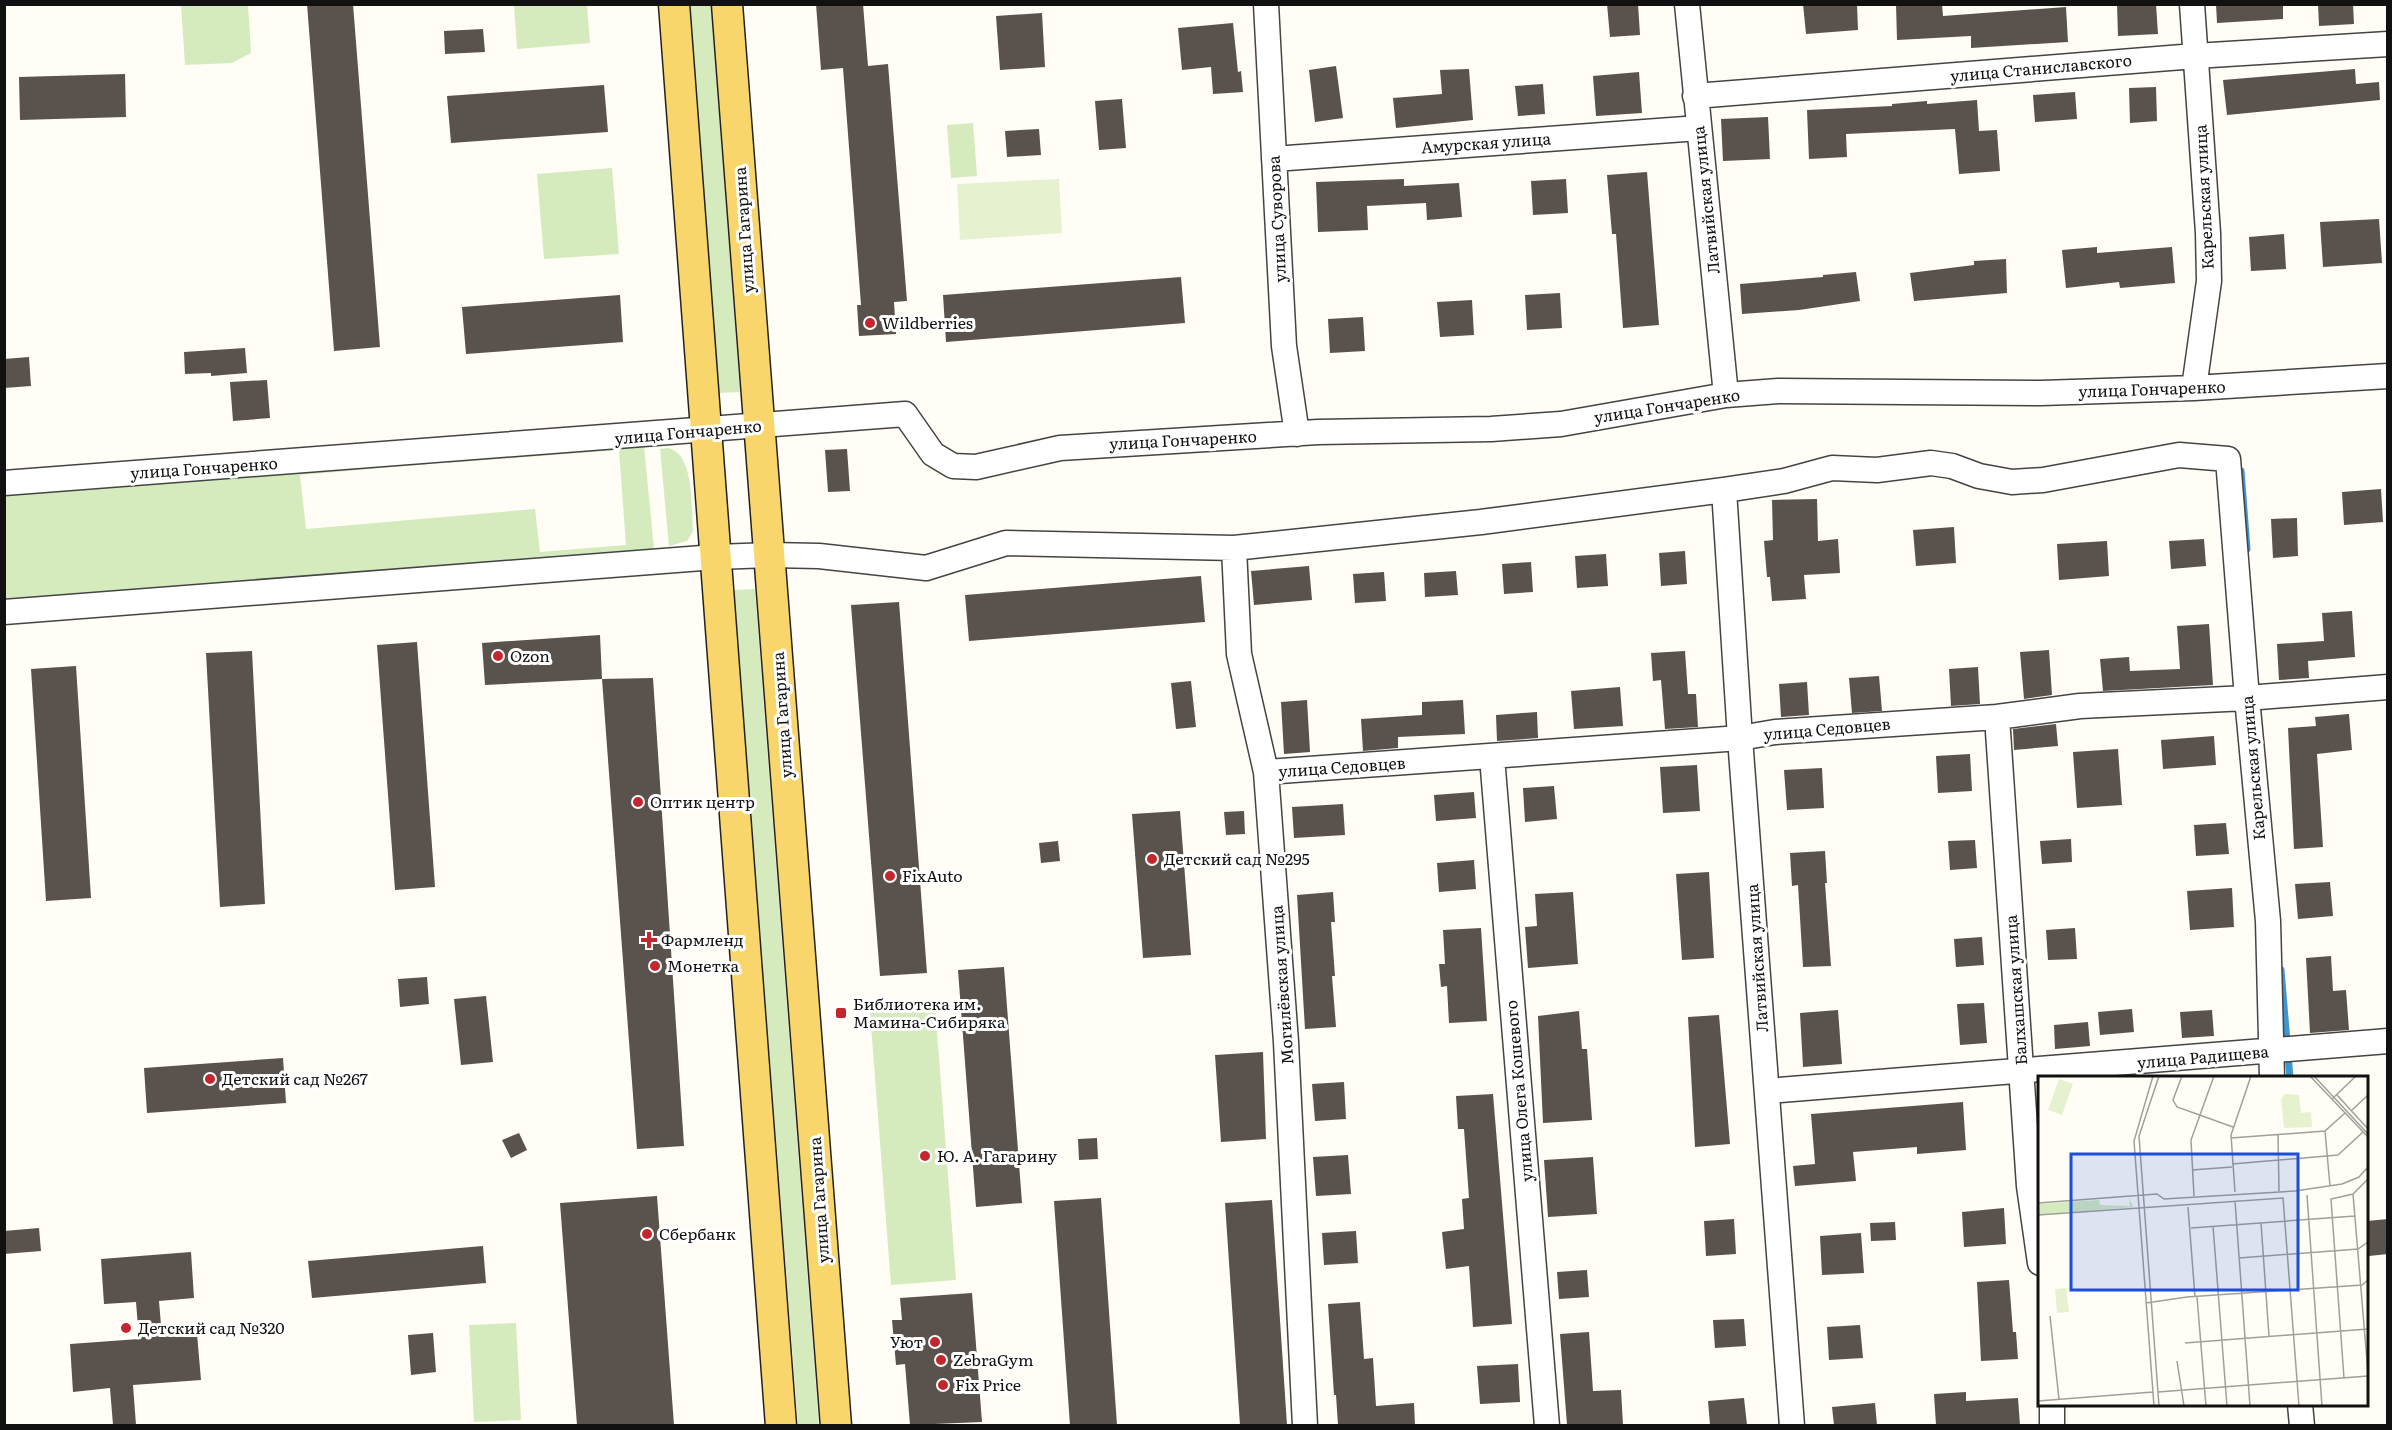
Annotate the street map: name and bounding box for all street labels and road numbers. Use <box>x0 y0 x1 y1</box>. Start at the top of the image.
street label: улица Станиславского <box>1949 47 2133 87</box>
street label: Латвийская улица <box>1685 124 1725 275</box>
street label: Карельская улица <box>2187 124 2219 270</box>
street label: Амурская улица <box>1420 125 1552 159</box>
street label: улица Суворова <box>1261 155 1291 283</box>
street label: улица Гагарина <box>727 166 759 294</box>
street label: улица Гончаренко <box>2078 373 2226 403</box>
street label: улица Гончаренко <box>1592 382 1742 428</box>
street label: улица Гончаренко <box>613 413 762 449</box>
street label: улица Гончаренко <box>1109 423 1257 455</box>
street label: улица Гончаренко <box>129 450 278 484</box>
street label: улица Гагарина <box>765 651 797 779</box>
street label: Карельская улица <box>2234 694 2270 841</box>
street label: улица Седовцев <box>1762 710 1891 746</box>
street label: улица Седовцев <box>1277 750 1406 782</box>
street label: Латвийская улица <box>1739 883 1773 1033</box>
street label: Могилёвская улица <box>1263 904 1299 1066</box>
street label: Балхашская улица <box>1998 914 2032 1066</box>
street label: улица Олега Кошевого <box>1498 999 1538 1183</box>
street label: улица Радищева <box>2136 1038 2270 1074</box>
street label: улица Гагарина <box>802 1136 834 1264</box>

